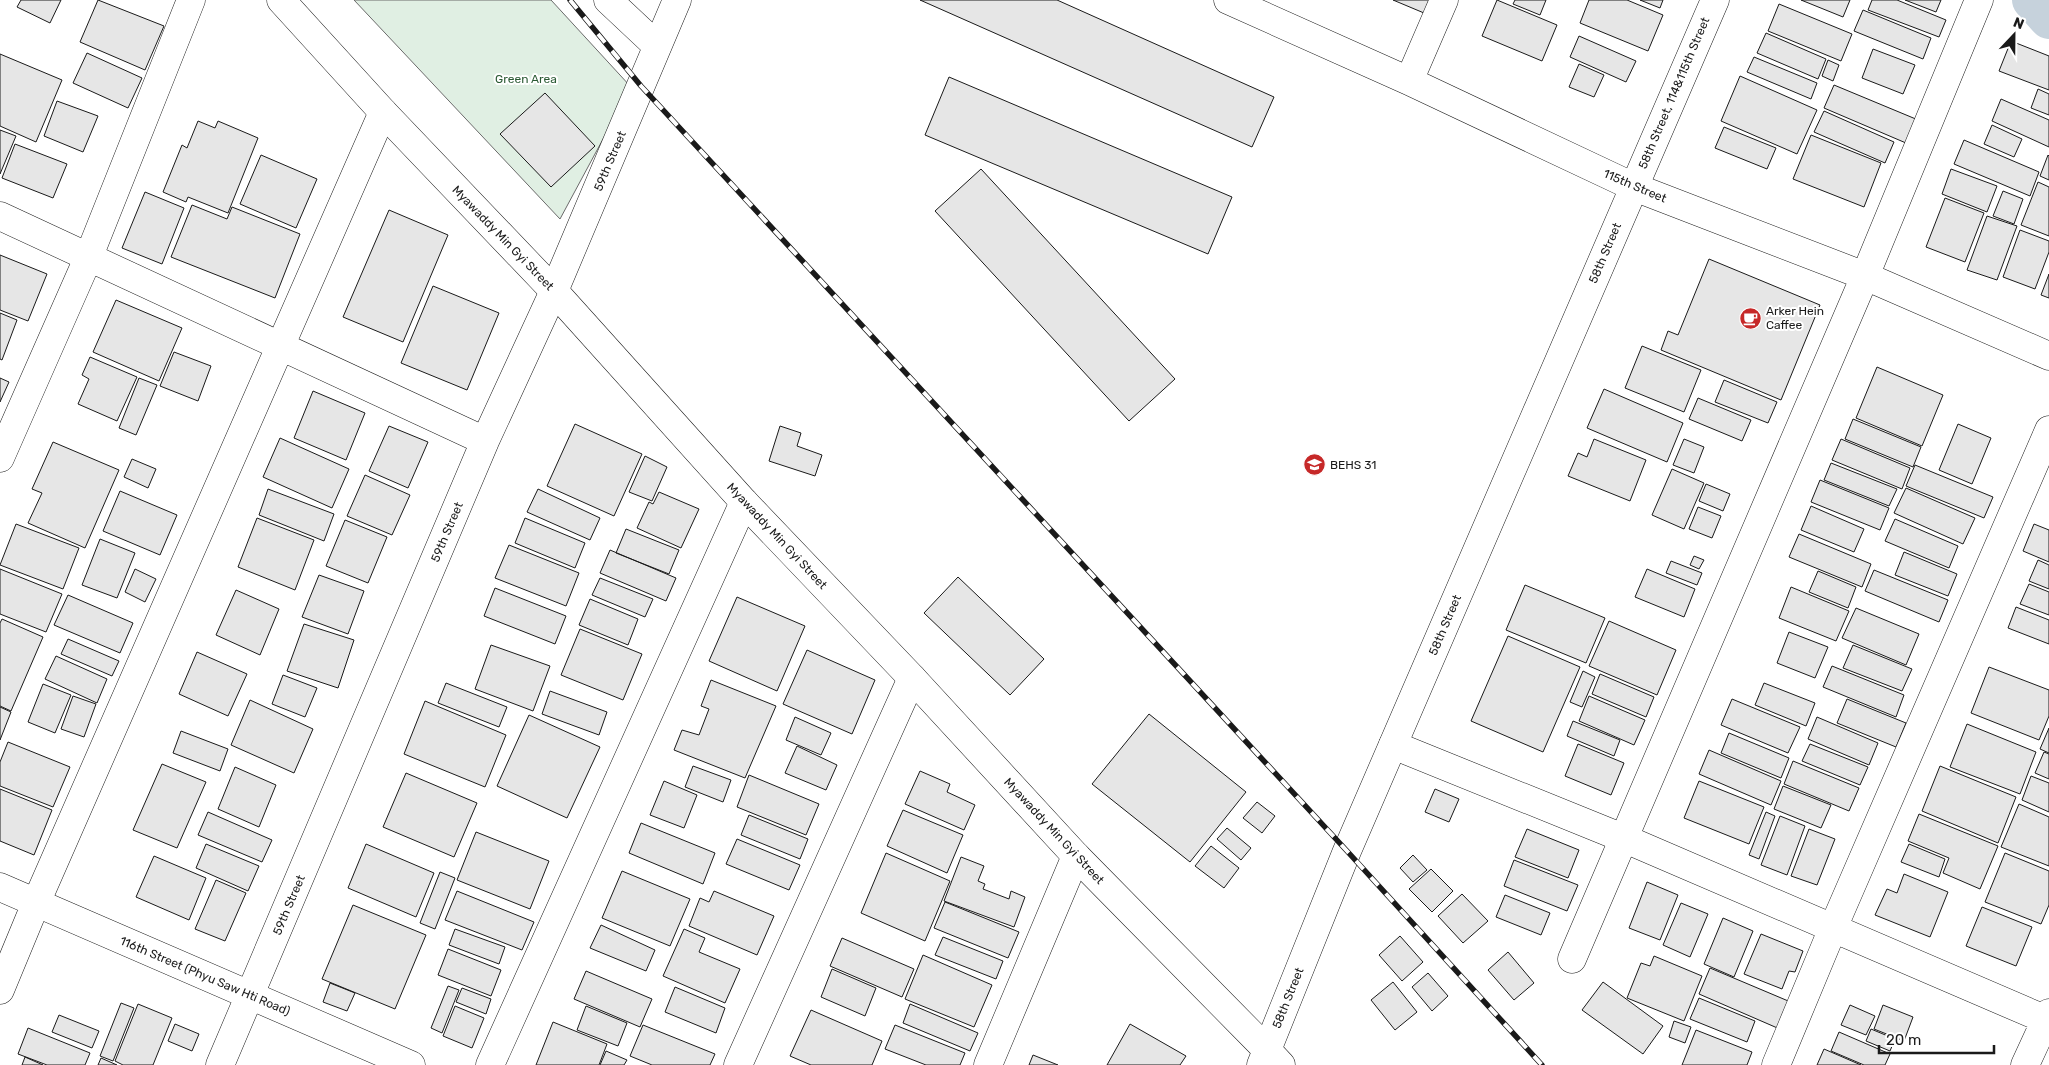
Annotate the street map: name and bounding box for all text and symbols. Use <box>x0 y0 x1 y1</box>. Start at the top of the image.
north arrow <box>1989 10 2039 60</box>
text: N <box>2011 14 2027 33</box>
street label: 58th Street, 114&115th Street <box>1636 15 1712 171</box>
park label: Green Area <box>495 72 557 86</box>
street label: 59th Street <box>591 129 629 193</box>
street label: 115th Street <box>1601 166 1669 206</box>
street label: Myawaddy Min Gyi Street <box>449 183 557 293</box>
street label: 58th Street <box>1586 220 1624 285</box>
place label: Arker Hein Caffee <box>1766 304 1824 332</box>
cafe icon: Arker Hein Caffee <box>1738 306 1762 330</box>
school or university icon: BEHS 31 <box>1302 453 1326 477</box>
place label: BEHS 31 <box>1330 458 1376 472</box>
street label: Myawaddy Min Gyi Street <box>724 480 830 592</box>
street label: 59th Street <box>428 500 466 564</box>
street label: 58th Street <box>1426 592 1464 657</box>
street label: Myawaddy Min Gyi Street <box>1001 775 1107 887</box>
street label: 59th Street <box>270 873 308 937</box>
street label: 116th Street (Phyu Saw Hti Road) <box>118 934 292 1018</box>
street label: 58th Street <box>1269 965 1307 1030</box>
scale bar <box>1879 1022 1994 1054</box>
text: 20 m <box>1886 1031 1921 1049</box>

